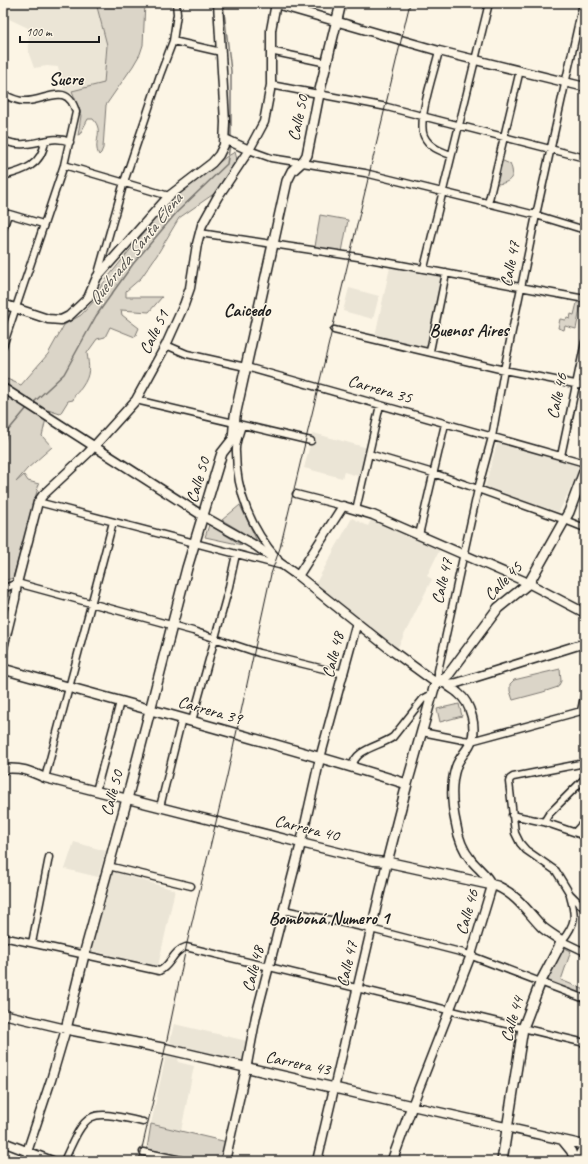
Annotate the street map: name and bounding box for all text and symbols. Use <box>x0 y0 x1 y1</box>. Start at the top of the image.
scale bar <box>20 18 99 44</box>
text: 100 m <box>26 24 53 40</box>
district label: Sucre <box>49 68 85 90</box>
street label: Calle 50 <box>283 92 313 143</box>
water label: Quebrada Santa Elena <box>83 187 188 310</box>
street label: Calle 47 <box>495 238 525 289</box>
district label: Caicedo <box>224 299 272 321</box>
street label: Calle 51 <box>134 305 174 357</box>
district label: Buenos Aires <box>429 319 510 341</box>
street label: Carrera 35 <box>346 370 416 409</box>
street label: Calle 46 <box>542 370 572 421</box>
street label: Calle 50 <box>181 454 215 505</box>
street label: Calle 47 <box>427 555 458 606</box>
street label: Calle 45 <box>479 556 528 605</box>
street label: Calle 48 <box>317 628 349 680</box>
street label: Carrera 39 <box>176 691 246 730</box>
street label: Calle 50 <box>96 767 128 818</box>
street label: Carrera 40 <box>273 810 343 846</box>
street label: Calle 46 <box>451 886 484 937</box>
district label: Bomboná Numero 1 <box>269 907 391 929</box>
street label: Calle 47 <box>332 938 363 989</box>
street label: Calle 48 <box>237 942 269 994</box>
street label: Calle 44 <box>496 992 529 1044</box>
street label: Carrera 43 <box>264 1046 334 1080</box>

